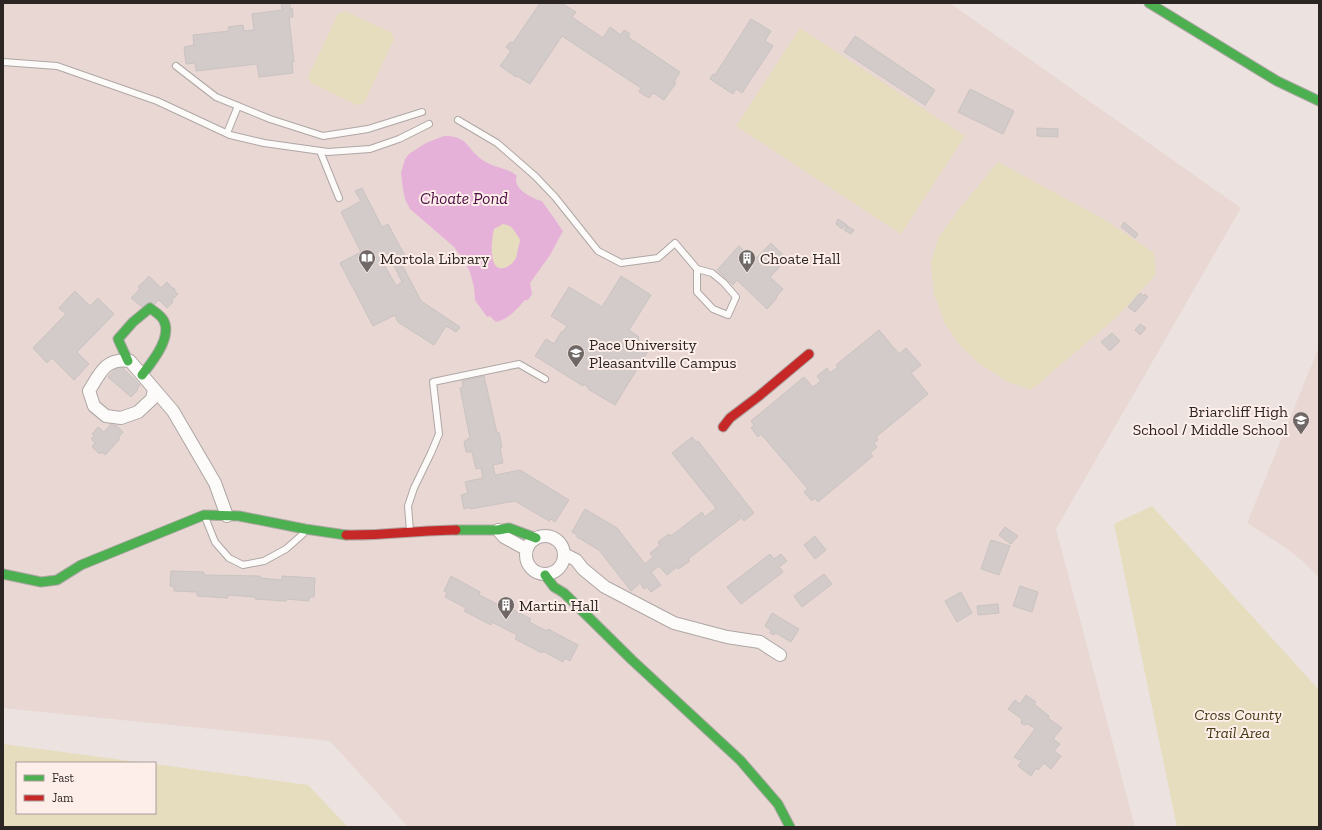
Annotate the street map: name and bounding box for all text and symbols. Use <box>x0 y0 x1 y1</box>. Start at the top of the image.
water label: Choate Pond <box>420 188 508 208</box>
library icon: Mortola Library <box>357 248 377 273</box>
building icon: Choate Hall <box>737 248 757 273</box>
place label: Mortola Library <box>380 249 490 268</box>
place label: Choate Hall <box>760 249 840 268</box>
place label: Pace University Pleasantville Campus <box>589 335 736 372</box>
school or university icon: Pace University Pleasantville Campus <box>566 343 586 368</box>
place label: Briarcliff High School / Middle School <box>1133 402 1288 439</box>
school or university icon: Briarcliff High School / Middle School <box>1291 410 1311 435</box>
building icon: Martin Hall <box>496 595 516 620</box>
place label: Martin Hall <box>519 596 599 615</box>
park label: Cross County Trail Area <box>1194 705 1282 742</box>
legend <box>16 762 156 814</box>
text: Fast <box>52 771 75 785</box>
text: Jam <box>52 791 74 805</box>

